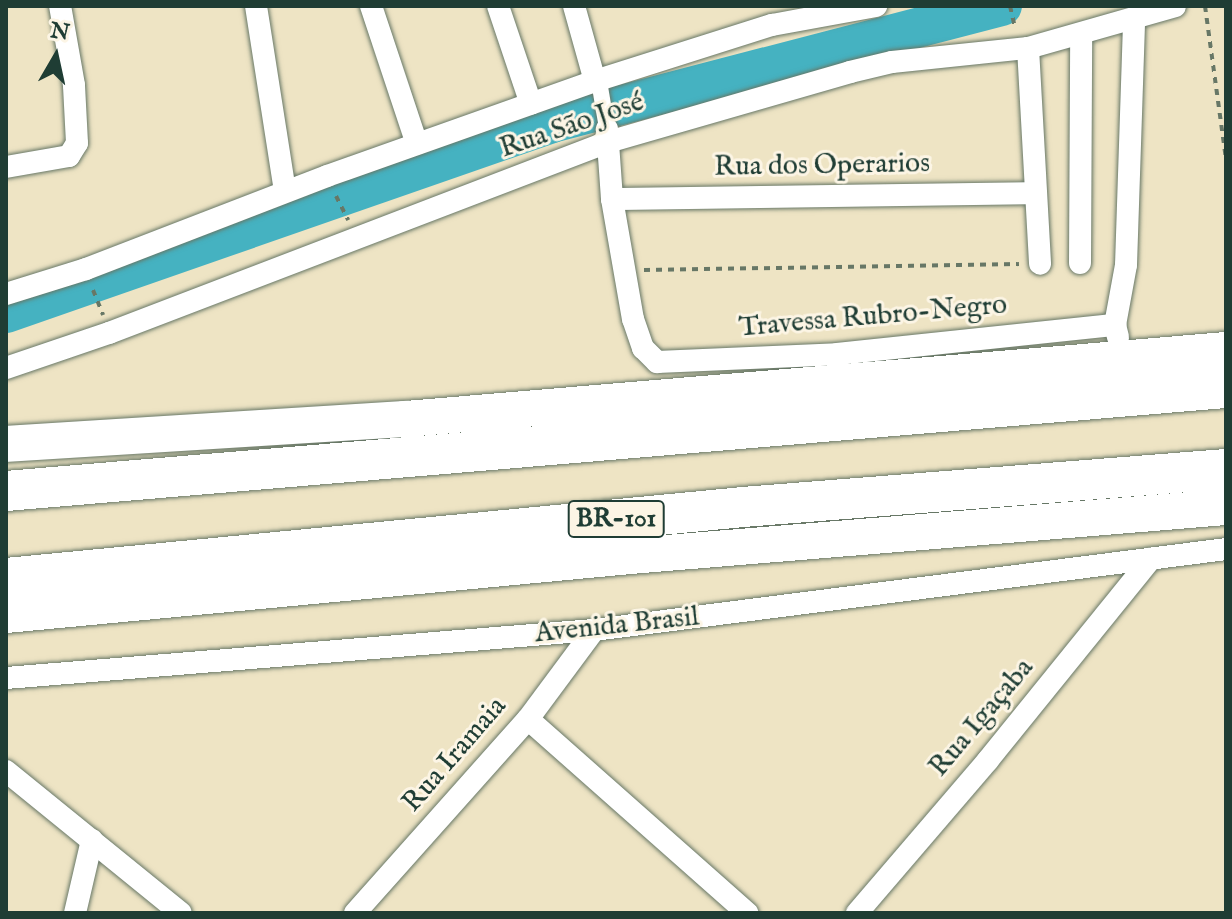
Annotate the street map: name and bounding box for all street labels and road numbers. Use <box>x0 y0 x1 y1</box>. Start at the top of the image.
street label: Rua São José <box>496 86 648 166</box>
street label: Rua dos Operarios <box>714 147 930 185</box>
street label: Travessa Rubro-Negro <box>737 289 1009 345</box>
road number: BR-101 <box>566 497 666 541</box>
street label: Avenida Brasil <box>533 601 701 651</box>
street label: Rua Igaçaba <box>923 652 1041 784</box>
street label: Rua Iramaia <box>396 691 514 819</box>

